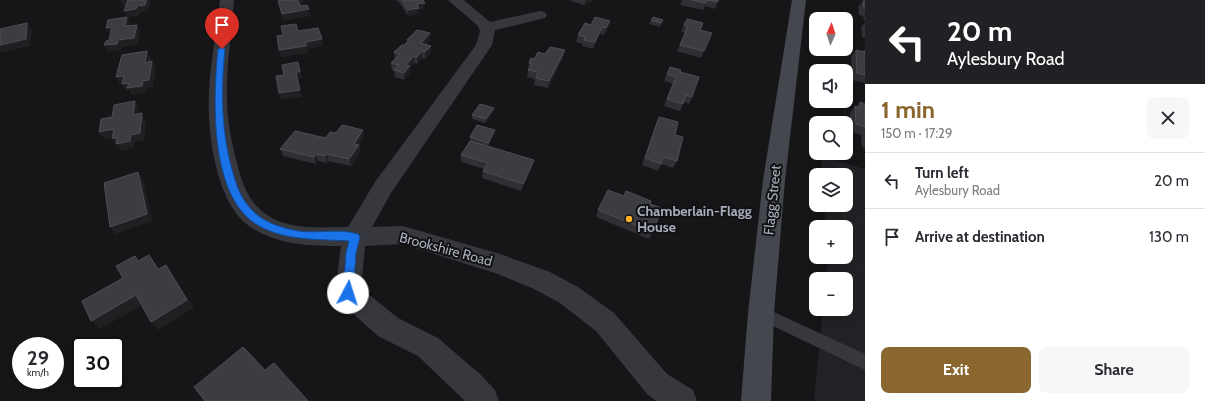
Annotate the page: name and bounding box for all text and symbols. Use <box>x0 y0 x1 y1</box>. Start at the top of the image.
pin <box>205 8 239 49</box>
north arrow <box>809 12 853 56</box>
map controls <box>809 12 853 316</box>
icon: arrive <box>211 14 233 36</box>
text: 20 m <box>947 14 1012 48</box>
icon: left <box>881 16 933 68</box>
text: Aylesbury Road <box>947 48 1065 70</box>
button: sound <box>809 64 853 108</box>
text: 1 min <box>881 95 935 124</box>
button: close <box>1147 97 1189 139</box>
button: search <box>809 116 853 160</box>
text: 150 m · 17:29 <box>881 125 952 141</box>
street label: Flagg Street <box>759 164 785 236</box>
text: Turn left <box>915 164 969 182</box>
button: layers <box>809 168 853 212</box>
icon: left <box>881 170 903 192</box>
text: 20 m <box>1154 172 1189 190</box>
text: Aylesbury Road <box>915 182 1000 198</box>
place label: Chamberlain-Flagg House <box>637 202 752 236</box>
marker: Chamberlain-Flagg House <box>624 214 634 224</box>
button: + <box>809 220 853 264</box>
icon: arrive <box>881 226 903 248</box>
street label: Brookshire Road <box>398 228 494 270</box>
text: Arrive at destination <box>915 228 1045 246</box>
text: 130 m <box>1149 228 1189 246</box>
position arrow <box>327 272 369 314</box>
button: − <box>809 272 853 316</box>
speed limit sign: 30 <box>72 337 124 389</box>
text: 29 <box>27 346 49 370</box>
button: Exit <box>881 347 1031 393</box>
button: Share <box>1039 347 1189 393</box>
text: km/h <box>27 366 49 379</box>

